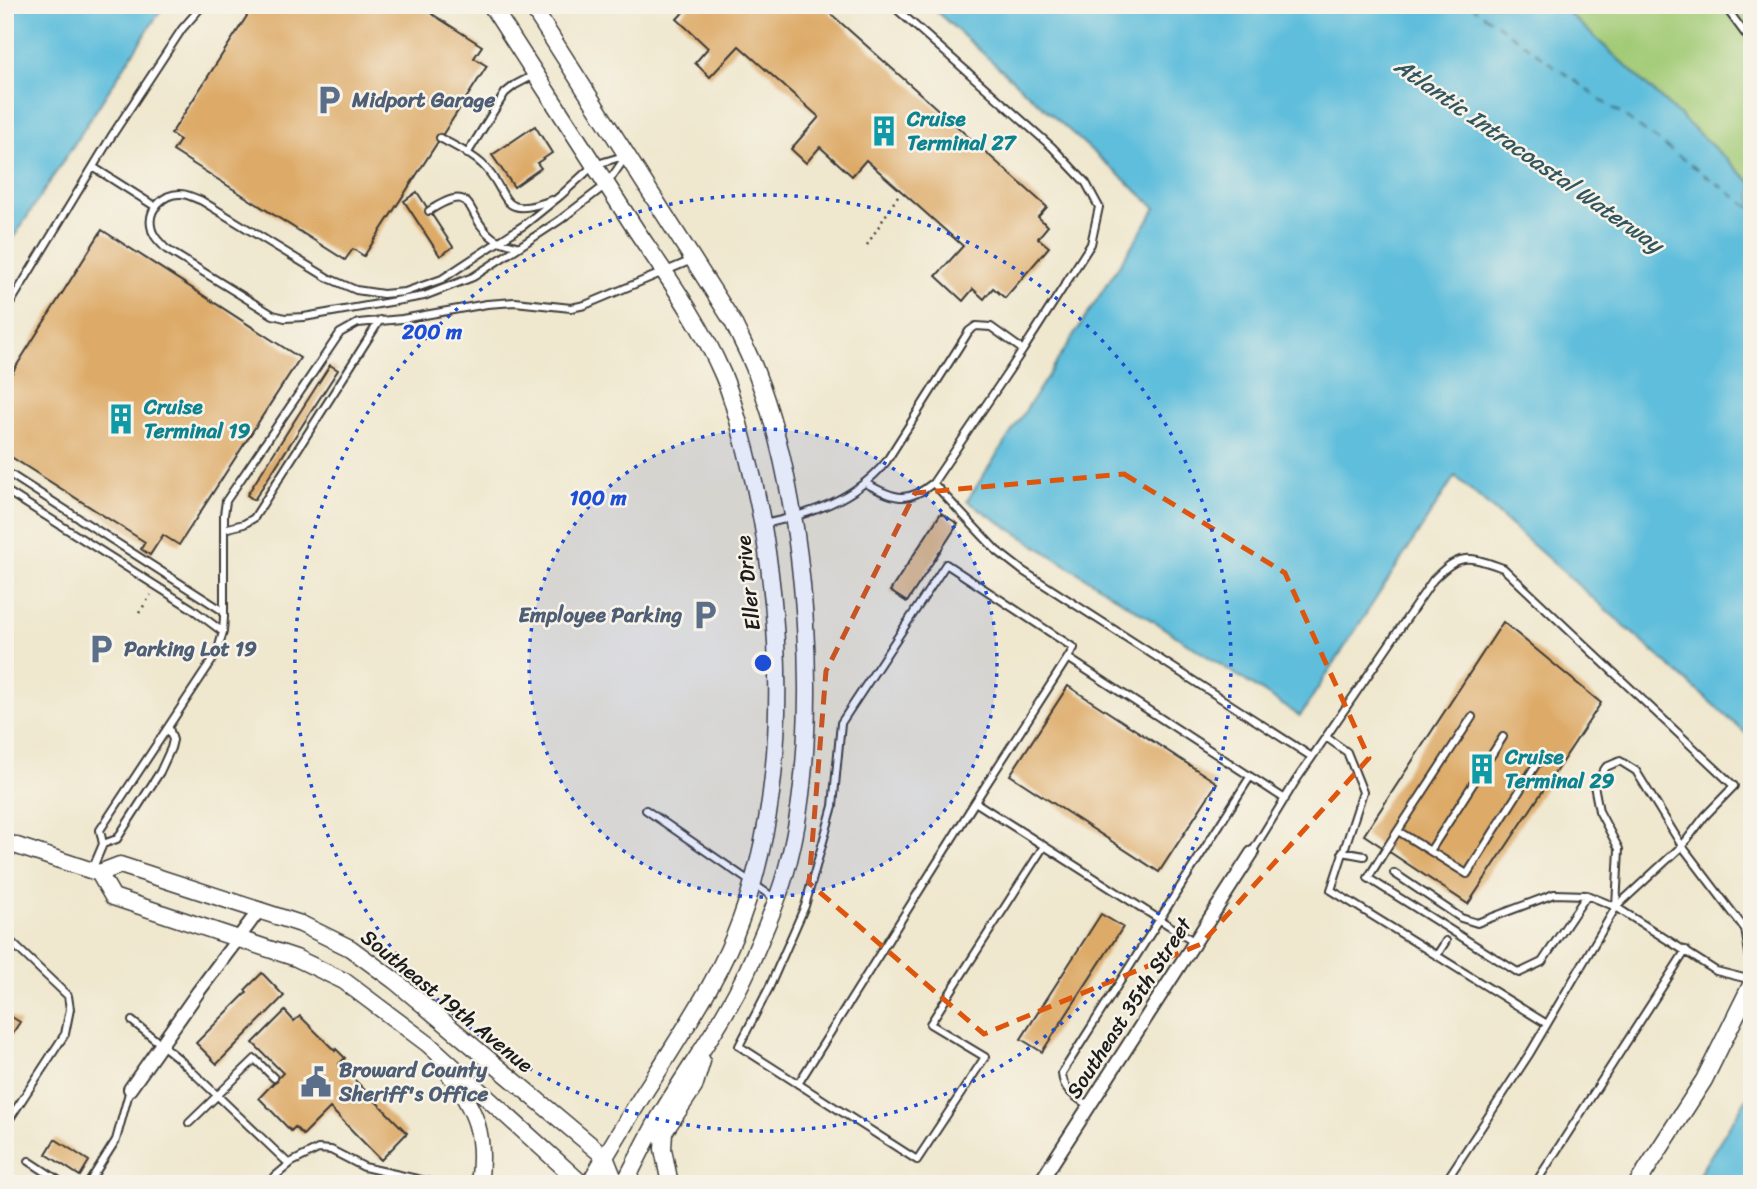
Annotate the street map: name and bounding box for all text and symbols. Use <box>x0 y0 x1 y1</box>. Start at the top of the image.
water label: Atlantic Intracoastal Waterway <box>1385 46 1674 266</box>
place label: Midport Garage <box>351 81 495 119</box>
parking icon: Midport Garage <box>312 83 346 117</box>
place label: Cruise Terminal 27 <box>906 100 1018 162</box>
building icon: Cruise Terminal 27 <box>867 114 901 148</box>
text: 200 m <box>401 313 463 351</box>
place label: Cruise Terminal 19 <box>143 388 251 450</box>
building icon: Cruise Terminal 19 <box>104 402 138 436</box>
text: 100 m <box>569 479 627 517</box>
street label: Eller Drive <box>724 534 772 632</box>
place label: Employee Parking <box>518 596 682 634</box>
parking icon: Employee Parking <box>688 598 722 632</box>
place label: Parking Lot 19 <box>124 630 257 668</box>
parking icon: Parking Lot 19 <box>84 632 118 666</box>
centre of rings <box>751 651 775 675</box>
place label: Cruise Terminal 29 <box>1504 738 1615 800</box>
building icon: Cruise Terminal 29 <box>1465 752 1499 786</box>
street label: Southeast 35th Street <box>1056 908 1203 1107</box>
street label: Southeast 19th Avenue <box>352 919 542 1083</box>
place label: Broward County Sheriff's Office <box>338 1051 488 1113</box>
public building icon: Broward County Sheriff's Office <box>299 1065 333 1099</box>

